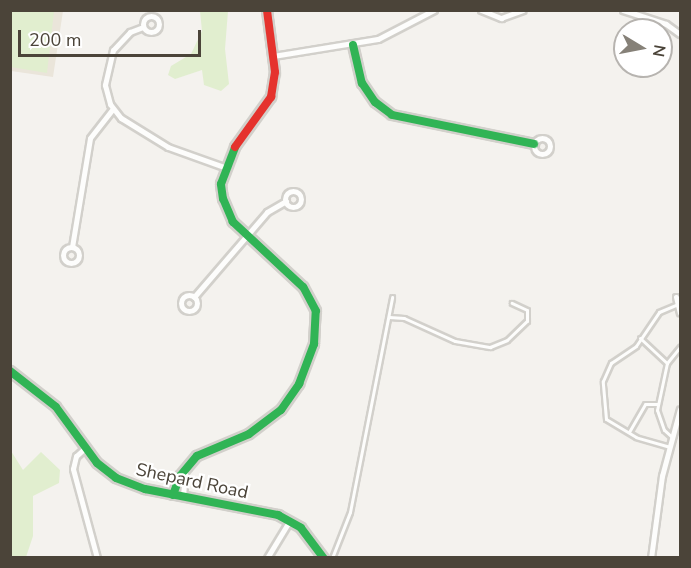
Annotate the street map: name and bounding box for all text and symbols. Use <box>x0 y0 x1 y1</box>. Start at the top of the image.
scale bar <box>21 18 204 56</box>
north arrow <box>613 18 673 78</box>
text: 200 m <box>29 28 81 52</box>
text: N <box>647 43 671 59</box>
street label: Shepard Road <box>134 459 250 503</box>

